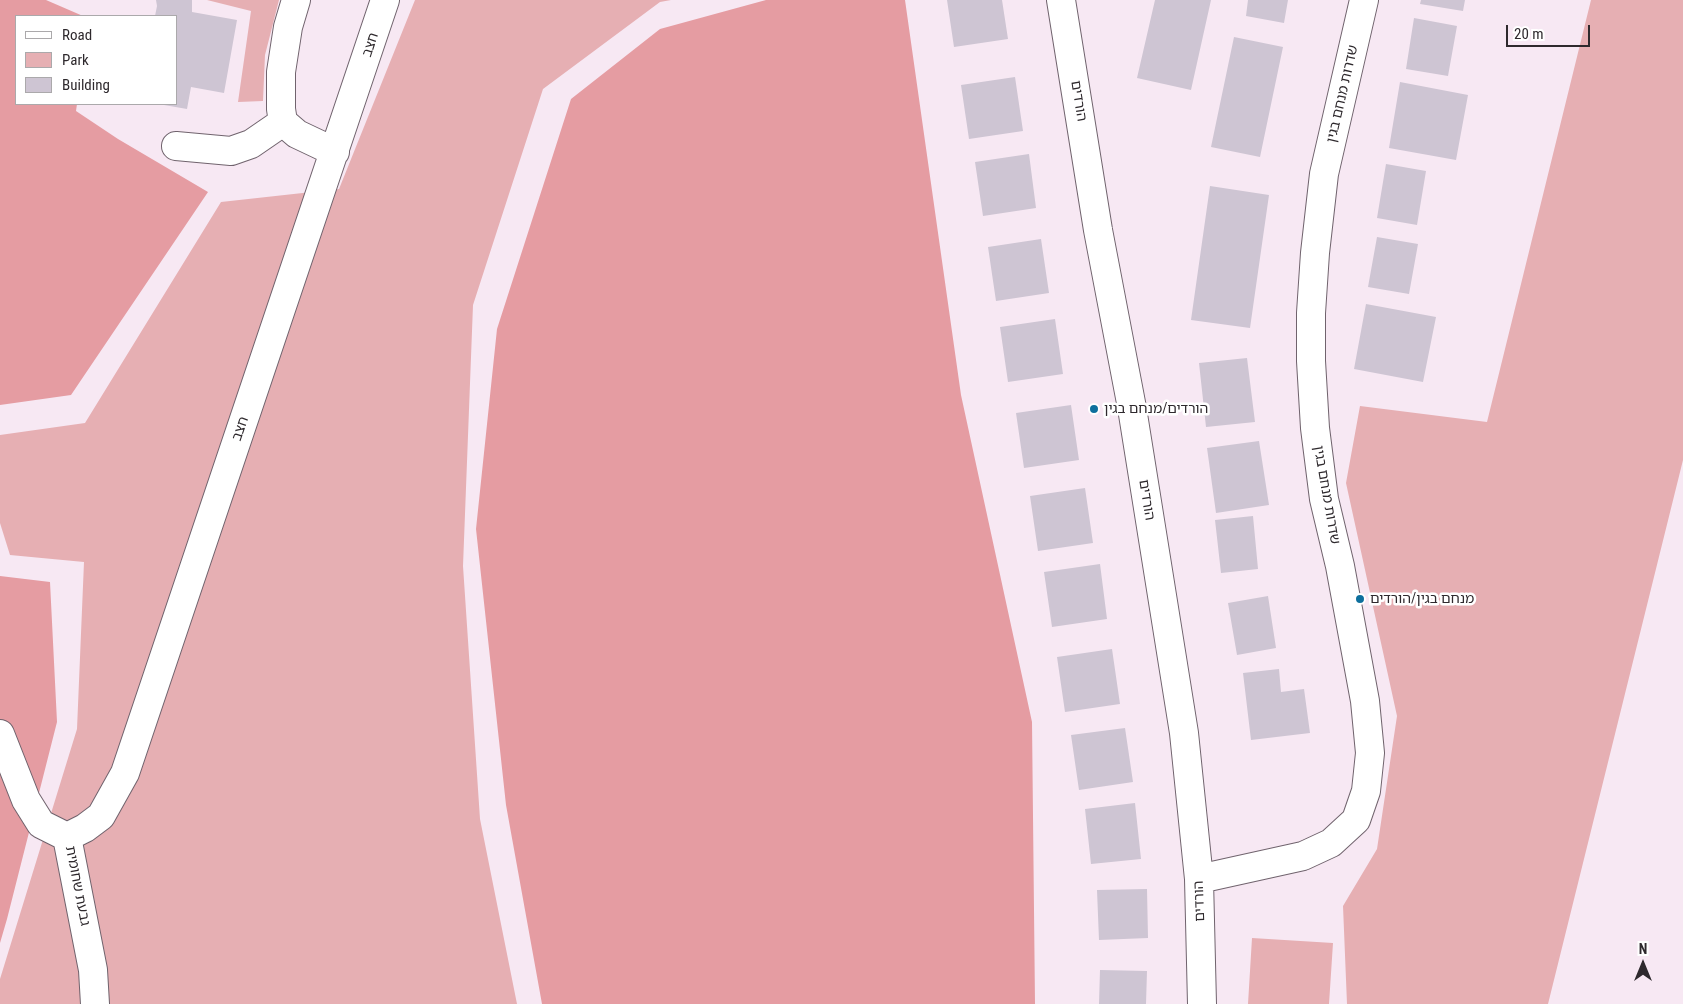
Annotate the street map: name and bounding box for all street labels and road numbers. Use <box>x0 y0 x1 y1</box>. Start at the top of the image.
street label: חצב <box>359 31 383 59</box>
street label: שדרות מנחם בגין <box>1324 44 1362 144</box>
street label: הורדים <box>1066 79 1090 123</box>
street label: חצב <box>229 415 253 443</box>
street label: שדרות מנחם בגין <box>1309 444 1343 546</box>
street label: הורדים <box>1134 478 1158 522</box>
street label: גבעת שחומית <box>61 845 93 927</box>
street label: הורדים <box>1191 880 1209 922</box>

